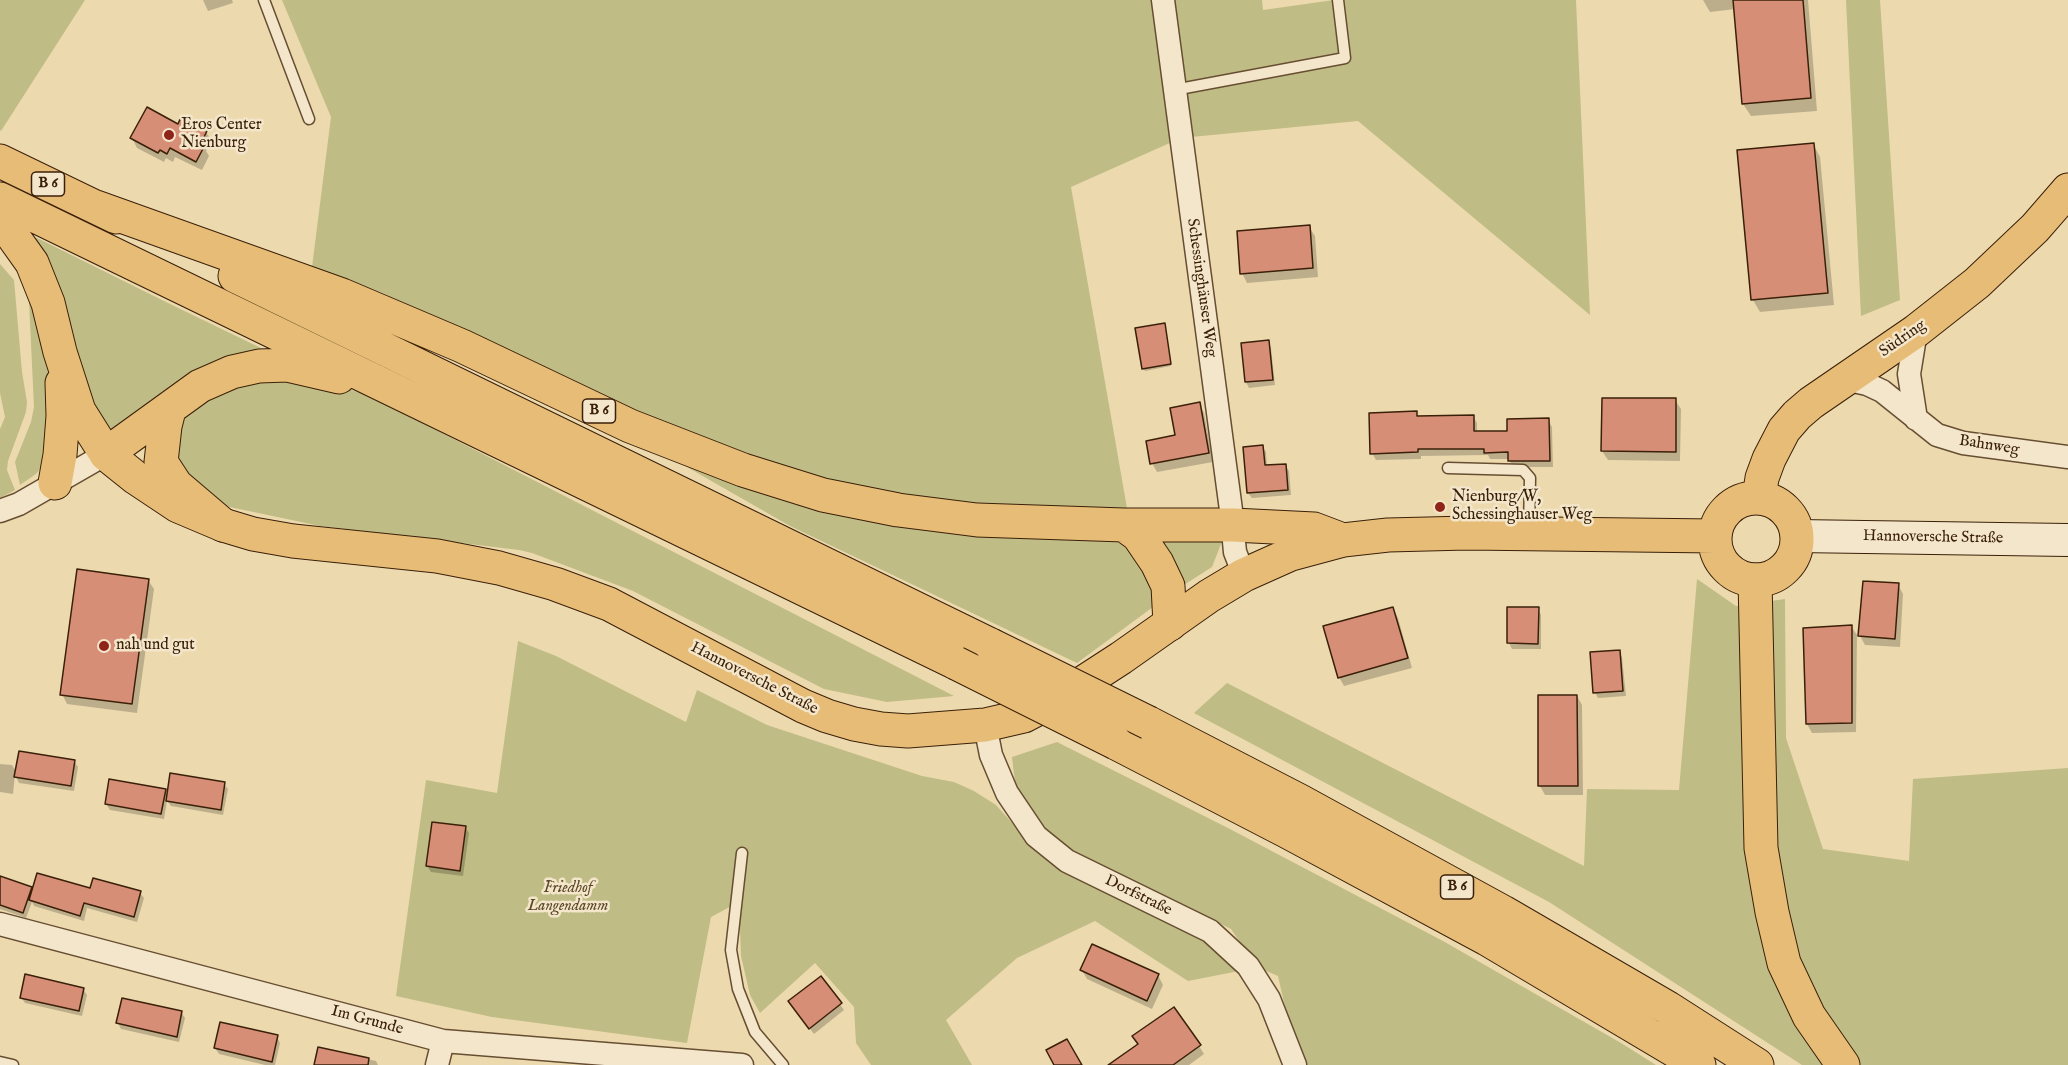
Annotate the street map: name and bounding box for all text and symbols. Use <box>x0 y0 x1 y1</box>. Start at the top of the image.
place label: Eros Center Nienburg <box>181 116 262 154</box>
marker: Eros Center Nienburg <box>162 128 176 142</box>
road number: B 6 <box>32 172 64 196</box>
street label: Schessinghäuser Weg <box>1182 217 1220 359</box>
street label: Südring <box>1876 316 1930 362</box>
road number: B 6 <box>582 399 616 423</box>
street label: Bahnweg <box>1957 432 2021 460</box>
place label: Nienburg/W, Schessinghauser Weg <box>1452 488 1592 526</box>
marker: Nienburg/W, Schessinghauser Weg <box>1433 500 1447 514</box>
street label: Hannoversche Straße <box>1863 527 2003 549</box>
place label: nah und gut <box>116 636 195 656</box>
marker: nah und gut <box>97 639 111 653</box>
street label: Hannoversche Straße <box>687 639 821 719</box>
street label: Dorfstraße <box>1101 871 1175 921</box>
road number: B 6 <box>1440 875 1474 899</box>
park label: Friedhof Langendamm <box>528 879 608 917</box>
street label: Im Grunde <box>329 1002 405 1040</box>

